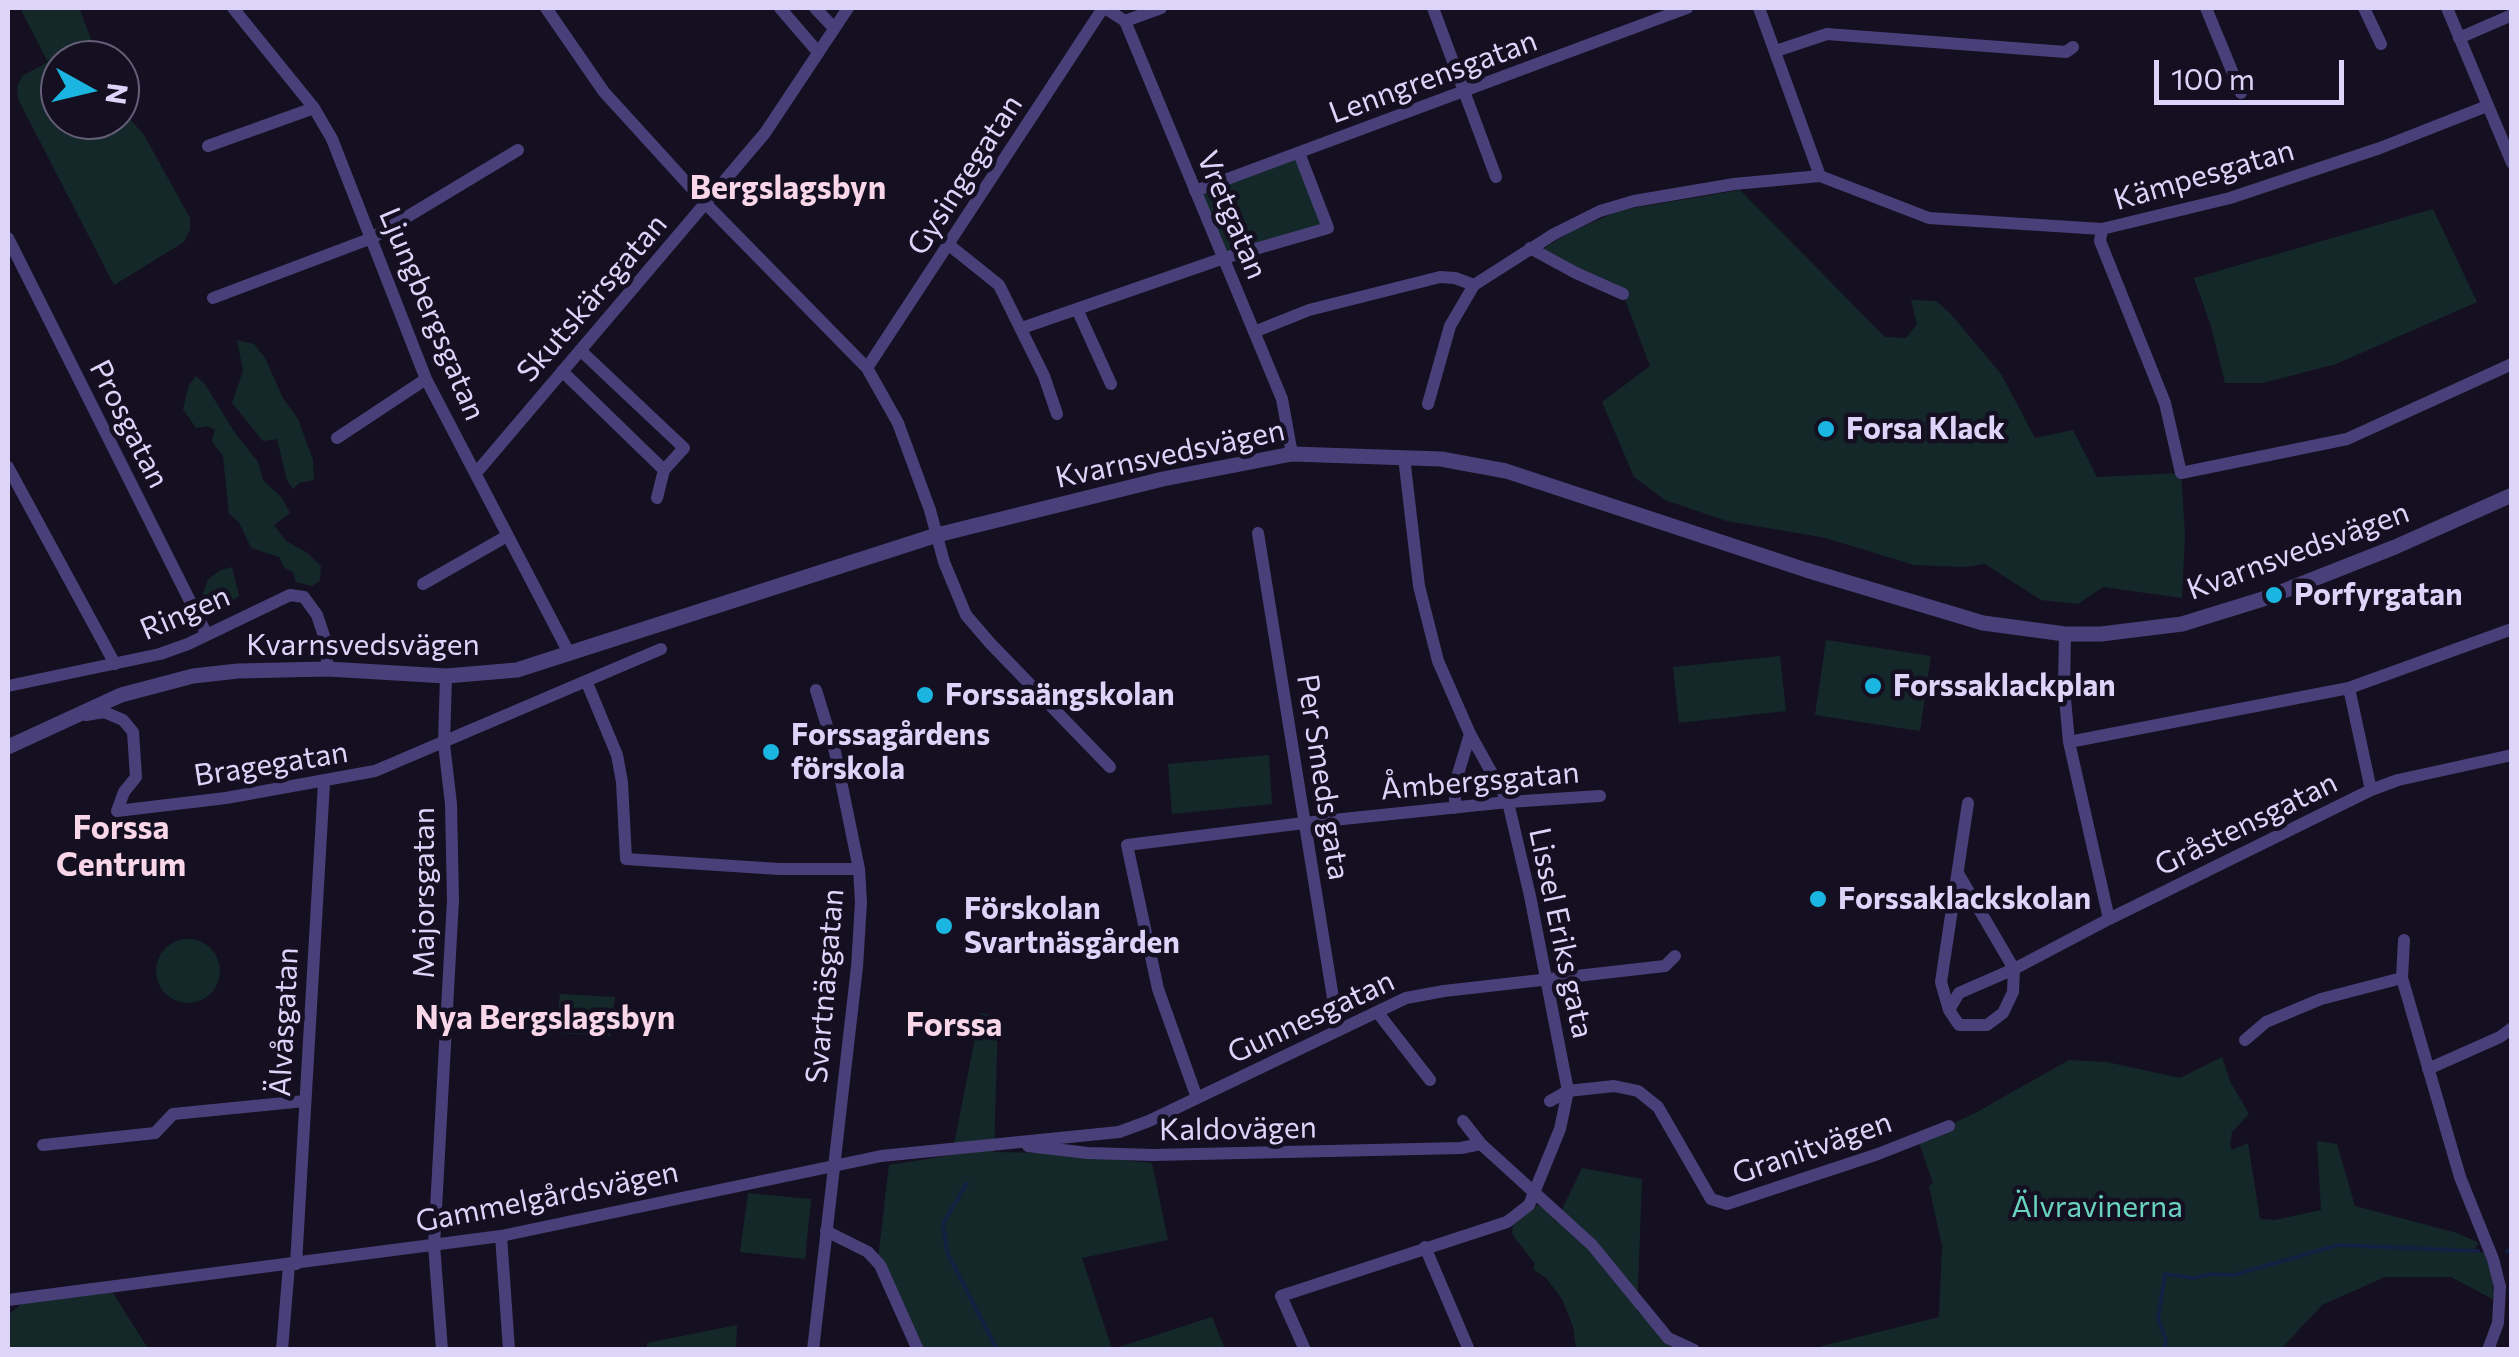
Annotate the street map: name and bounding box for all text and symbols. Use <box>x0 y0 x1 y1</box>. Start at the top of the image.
street label: Lenngrensgatan <box>1324 23 1542 131</box>
north arrow <box>40 40 140 140</box>
scale bar <box>2159 40 2349 102</box>
text: 100 m <box>2171 59 2255 96</box>
text: N <box>99 81 136 107</box>
street label: Gysingegatan <box>900 88 1030 262</box>
street label: Kämpesgatan <box>2110 132 2298 218</box>
street label: Vretgatan <box>1189 146 1275 284</box>
district label: Bergslagsbyn <box>690 169 886 207</box>
street label: Ljungbergsgatan <box>371 202 493 426</box>
street label: Skutskärsgatan <box>509 207 675 389</box>
street label: Prosgatan <box>82 354 176 494</box>
place label: Forsa Klack <box>1846 411 2005 447</box>
street label: Kvarnsvedsvägen <box>1052 412 1288 496</box>
marker: Forsa Klack <box>1815 418 1837 440</box>
street label: Kvarnsvedsvägen <box>2182 494 2414 608</box>
place label: Porfyrgatan <box>2294 577 2463 613</box>
street label: Ringen <box>135 578 235 648</box>
marker: Porfyrgatan <box>2263 584 2285 606</box>
street label: Kvarnsvedsvägen <box>246 627 480 663</box>
place label: Forssaklackplan <box>1893 668 2116 704</box>
street label: Per Smeds gata <box>1289 672 1357 882</box>
marker: Forssaklackplan <box>1862 675 1884 697</box>
place label: Forssaängskolan <box>945 677 1175 713</box>
marker: Forssaängskolan <box>914 684 936 706</box>
place label: Forssagårdens förskola <box>791 717 990 788</box>
street label: Bragegatan <box>191 734 351 794</box>
marker: Forssagårdens förskola <box>760 741 782 763</box>
street label: Åmbergsgatan <box>1379 754 1581 808</box>
street label: Gråstensgatan <box>2149 764 2343 884</box>
street label: Majorsgatan <box>406 807 442 979</box>
district label: Forssa Centrum <box>56 809 186 884</box>
street label: Lissel Eriks gata <box>1521 824 1601 1042</box>
place label: Forssaklackskolan <box>1838 881 2091 917</box>
street label: Svartnäsgatan <box>799 887 851 1085</box>
marker: Forssaklackskolan <box>1807 888 1829 910</box>
place label: Förskolan Svartnäsgården <box>964 891 1180 962</box>
marker: Förskolan Svartnäsgården <box>933 915 955 937</box>
street label: Älvåsgatan <box>262 946 306 1098</box>
street label: Gunnesgatan <box>1222 963 1400 1071</box>
district label: Nya Bergslagsbyn <box>415 999 675 1037</box>
district label: Forssa <box>906 1006 1002 1044</box>
street label: Granitvägen <box>1728 1104 1896 1192</box>
street label: Kaldovägen <box>1159 1110 1317 1148</box>
street label: Gammelgårdsvägen <box>413 1154 681 1240</box>
park label: Älvravinerna <box>2011 1189 2183 1225</box>

